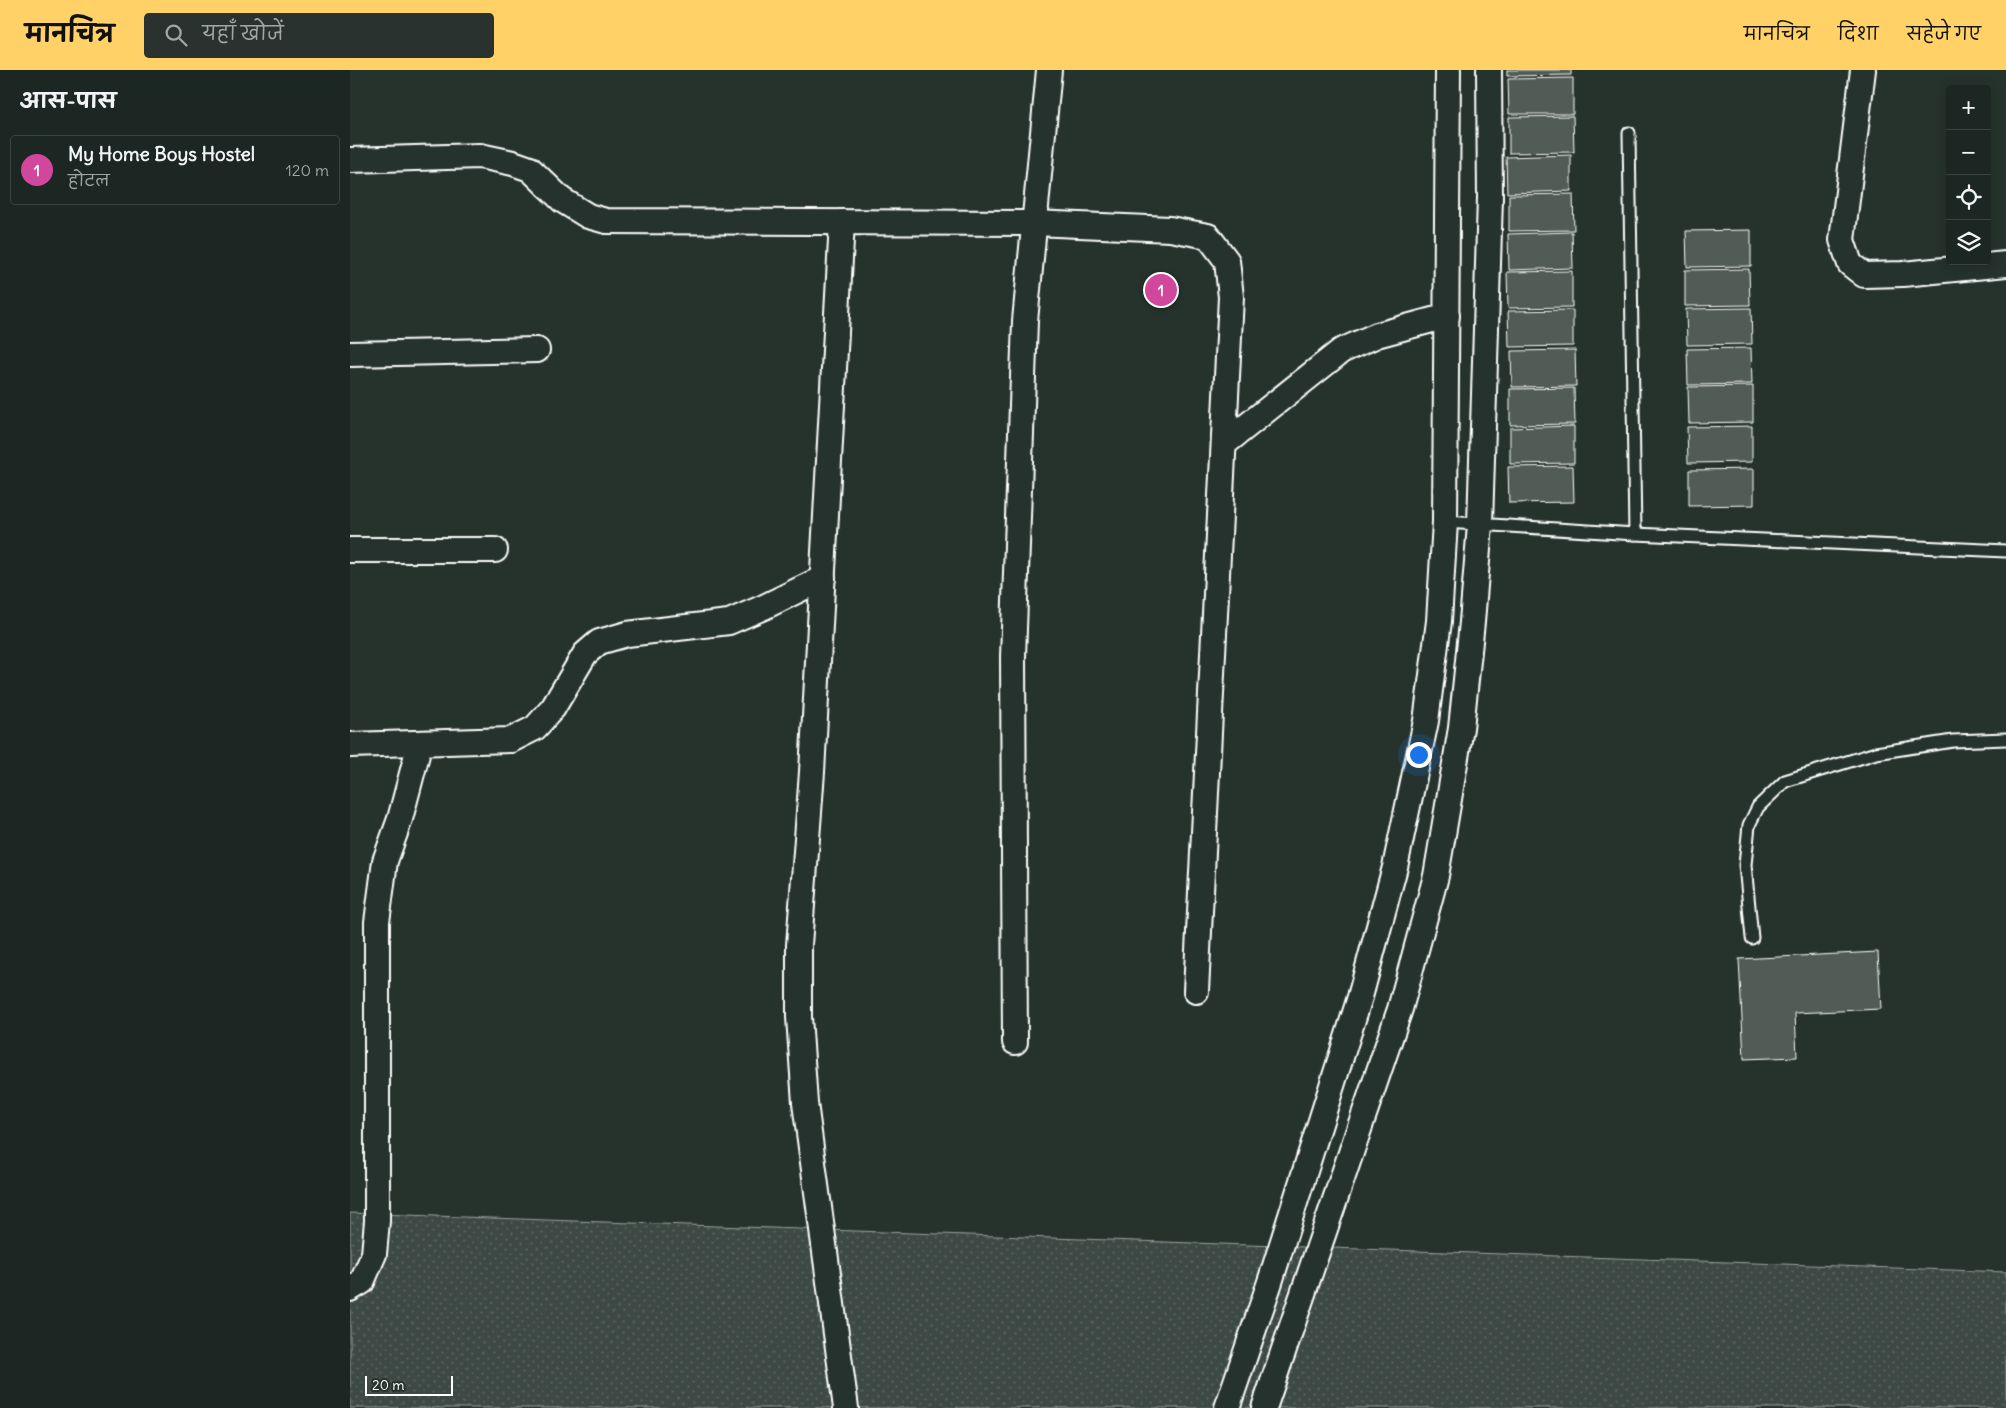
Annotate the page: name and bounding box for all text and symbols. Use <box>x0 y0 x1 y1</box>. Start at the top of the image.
search box <box>144 13 494 58</box>
text: मानचित्र <box>25 18 114 48</box>
icon: search <box>162 21 190 49</box>
text: यहाँ खोजें <box>202 21 284 45</box>
text: मानचित्र <box>1744 22 1810 45</box>
text: दिशा <box>1838 22 1879 45</box>
text: सहेजे गए <box>1907 22 1981 45</box>
map controls <box>1946 85 1991 265</box>
button: + <box>1946 85 1991 130</box>
text: आस-पास <box>20 87 117 114</box>
button: − <box>1946 130 1991 175</box>
text: My Home Boys Hostel <box>68 142 255 166</box>
text: 1 <box>34 160 40 180</box>
text: 120 m <box>286 160 329 180</box>
text: होटल <box>68 170 110 190</box>
button: locate <box>1946 175 1991 220</box>
button: layers <box>1946 220 1991 265</box>
pin: 1 <box>1145 271 1177 309</box>
your location <box>1406 742 1432 768</box>
scale bar <box>365 1373 452 1396</box>
text: 20 m <box>372 1376 405 1394</box>

